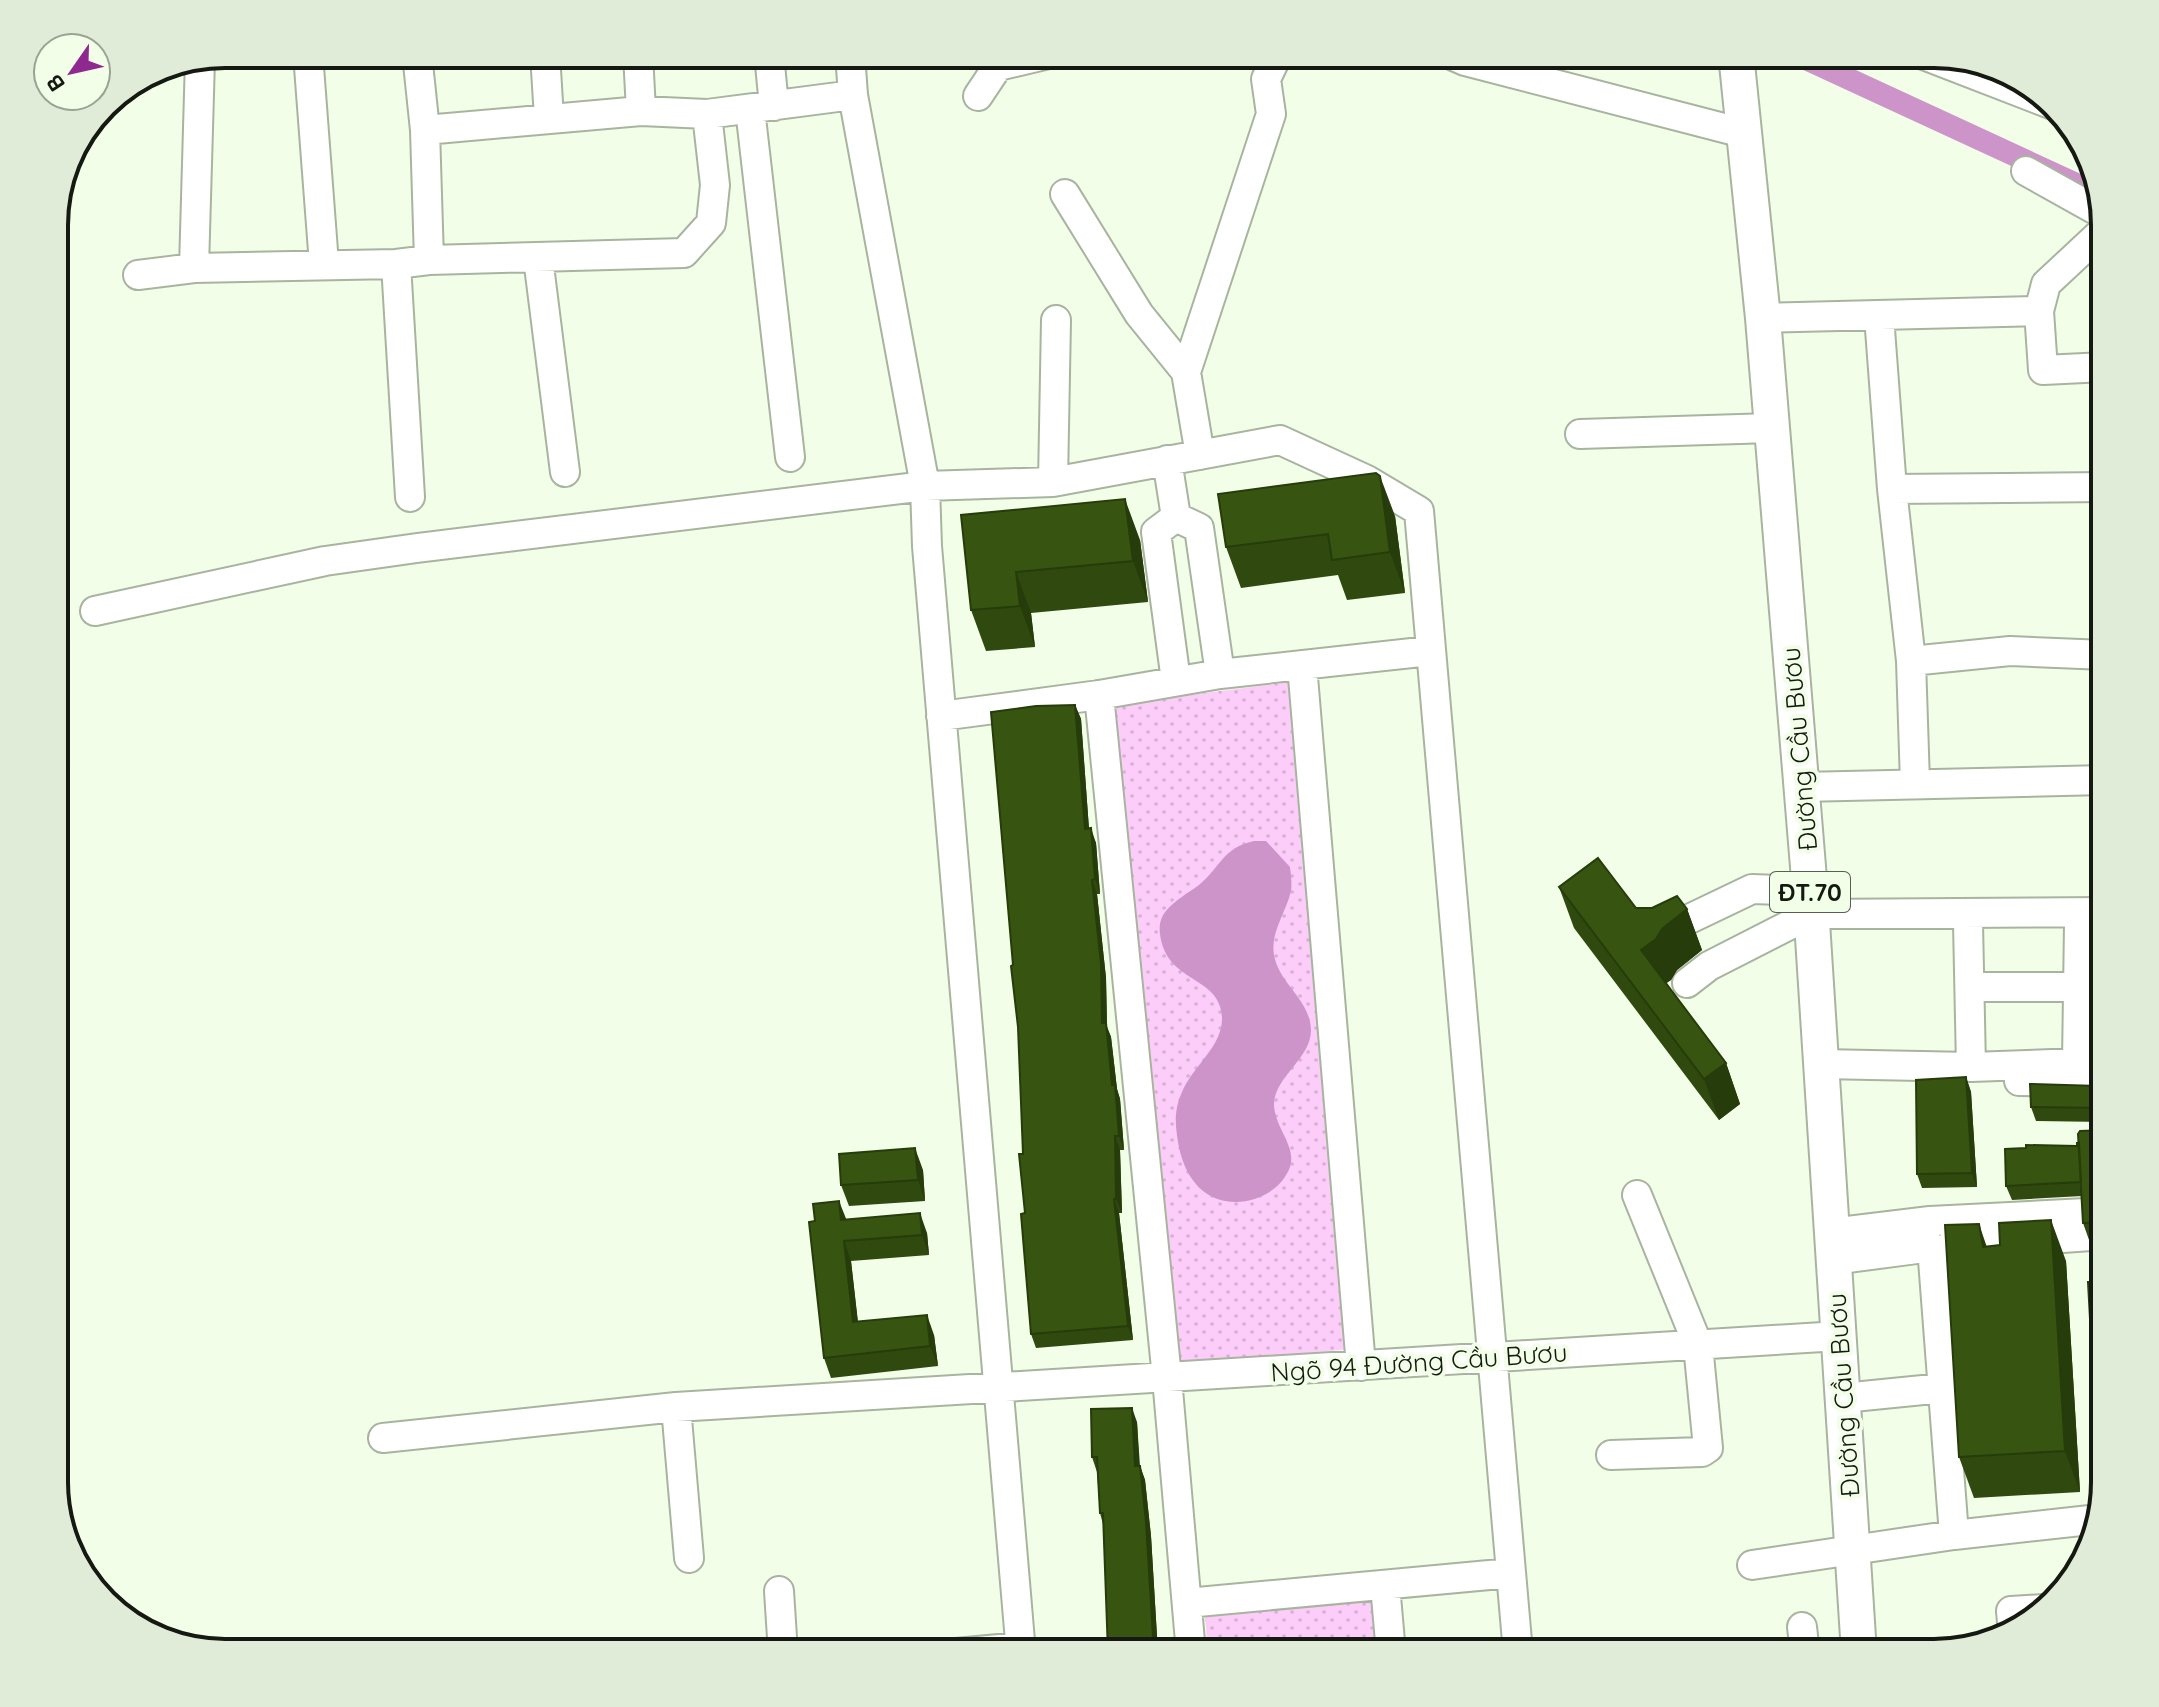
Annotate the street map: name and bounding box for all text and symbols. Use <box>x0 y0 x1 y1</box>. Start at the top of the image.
north arrow <box>32 32 112 112</box>
text: B <box>40 69 71 97</box>
street label: Đường Cầu Bươu <box>1774 646 1824 852</box>
road number: ĐT.70 <box>1770 872 1850 912</box>
street label: Đường Cầu Bươu <box>1819 1292 1867 1498</box>
street label: Ngõ 94 Đường Cầu Bươu <box>1270 1335 1568 1389</box>

